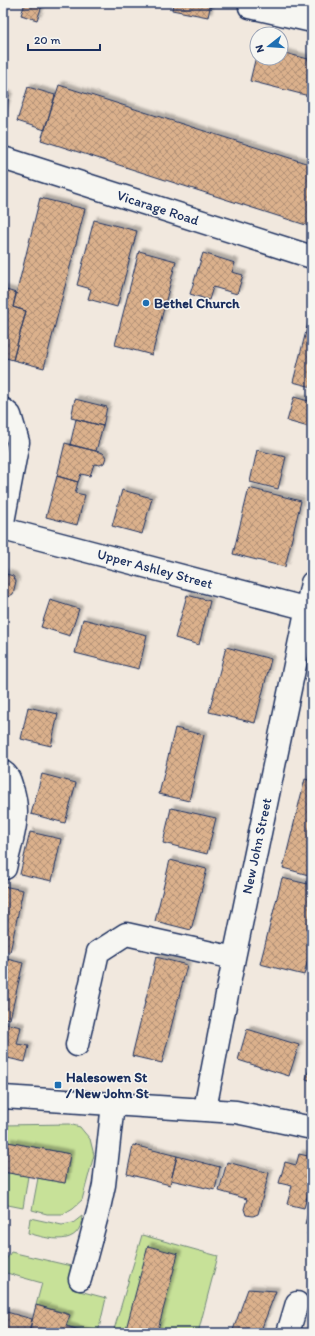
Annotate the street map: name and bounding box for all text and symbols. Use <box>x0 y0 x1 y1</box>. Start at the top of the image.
scale bar <box>28 26 100 52</box>
north arrow <box>249 26 289 66</box>
text: 20 m <box>34 33 61 47</box>
text: N <box>253 43 267 54</box>
street label: Vicarage Road <box>115 187 201 229</box>
place label: Bethel Church <box>154 295 240 312</box>
marker: Bethel Church <box>141 298 151 308</box>
street label: Upper Ashley Street <box>95 545 215 593</box>
street label: New John Street <box>239 796 275 896</box>
place label: Halesowen St / New John St <box>65 1069 150 1102</box>
marker: Halesowen St / New John St <box>53 1080 63 1090</box>

